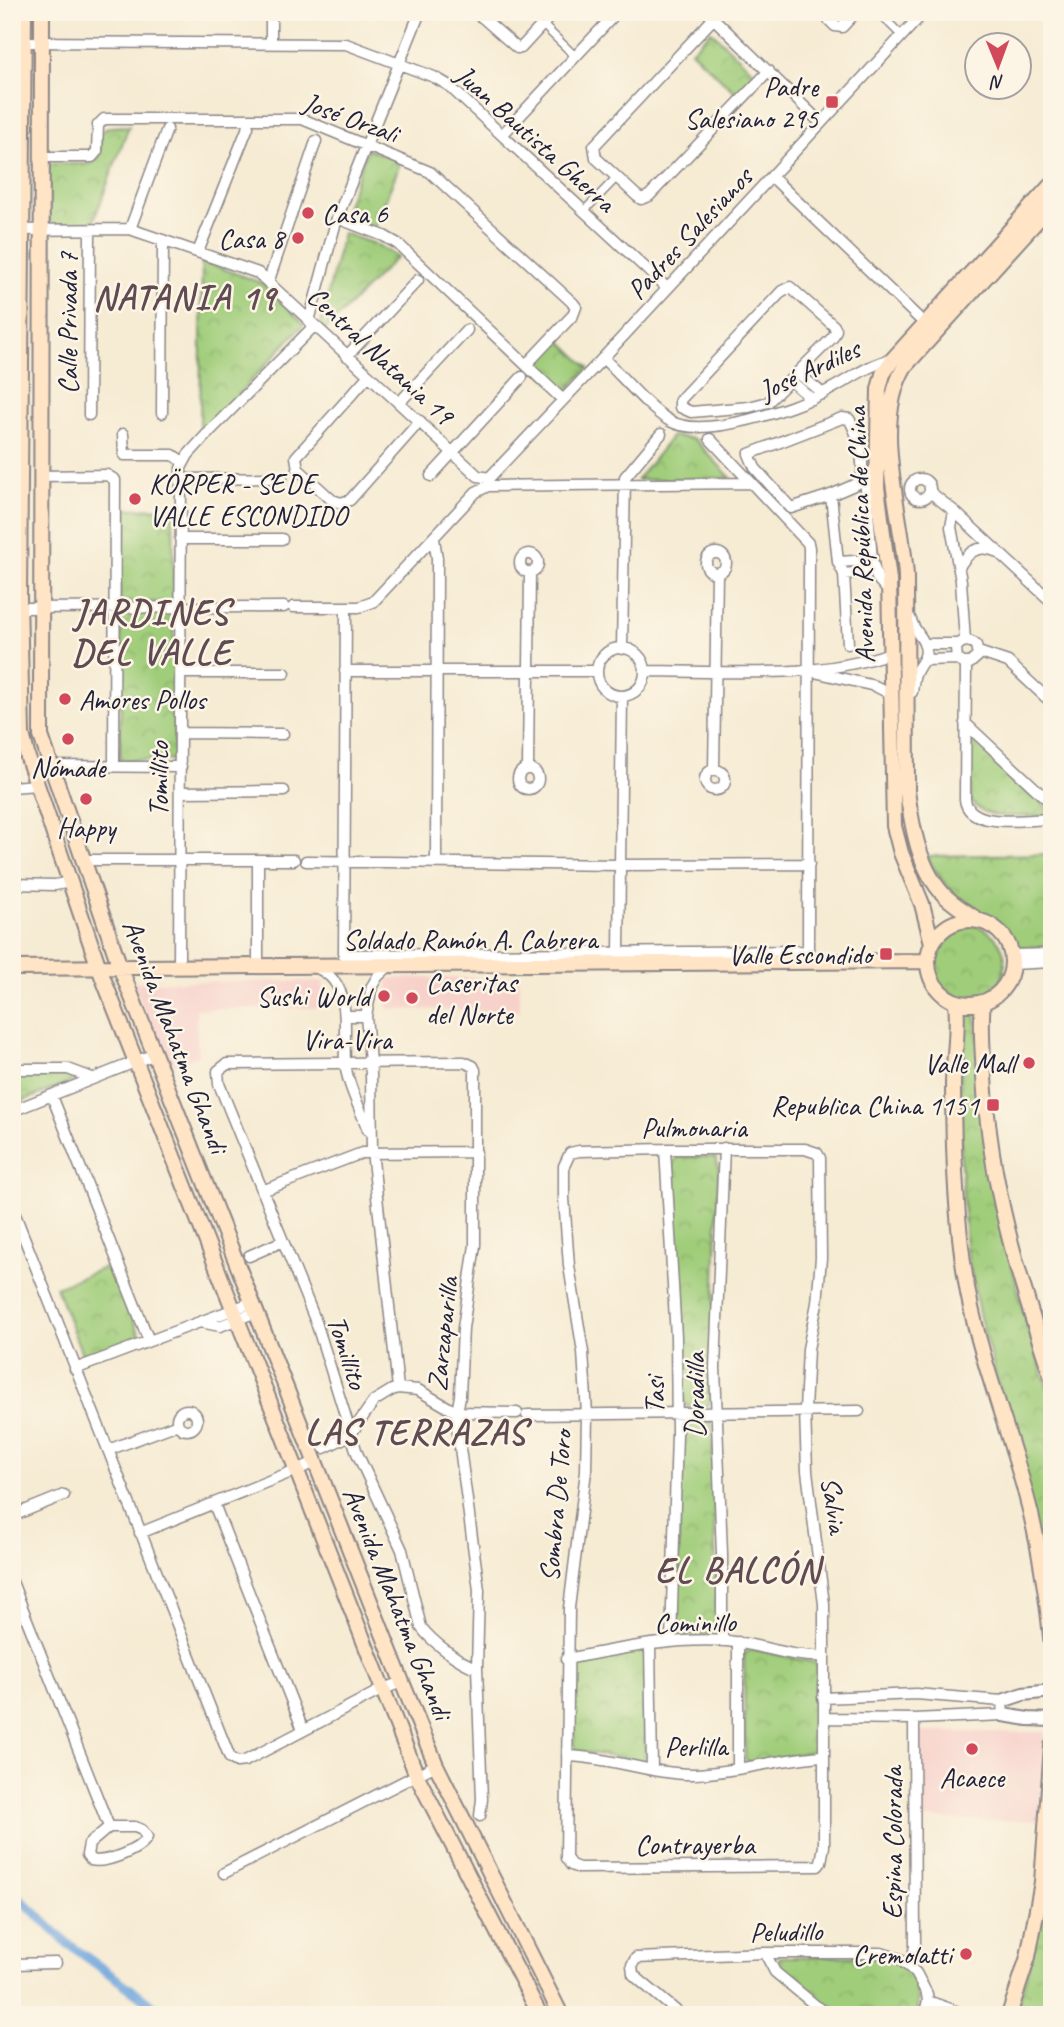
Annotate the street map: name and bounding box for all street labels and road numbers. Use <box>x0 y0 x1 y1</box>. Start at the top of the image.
street label: Juan Bautista Gherra <box>447 56 624 221</box>
street label: José Orzali <box>297 83 407 152</box>
street label: Padres Salesianos <box>619 158 761 307</box>
street label: Calle Privada 7 <box>50 251 85 394</box>
street label: Central Natania 19 <box>300 278 463 434</box>
street label: José Ardiles <box>751 330 867 409</box>
street label: Avenida República de China <box>838 404 882 664</box>
street label: Tomillito <box>141 739 176 816</box>
street label: Avenida Mahatma Ghandi <box>115 915 238 1161</box>
street label: Soldado Ramón A. Cabrera <box>343 922 600 957</box>
street label: Vira-Vira <box>302 1022 394 1057</box>
street label: Pulmonaria <box>641 1110 748 1145</box>
street label: Zarzaparilla <box>419 1273 466 1393</box>
street label: Tomillito <box>319 1311 376 1395</box>
street label: Doradilla <box>677 1350 712 1438</box>
street label: Tasi <box>637 1373 672 1414</box>
street label: Sombra De Toro <box>531 1426 580 1583</box>
street label: Salvia <box>813 1475 856 1538</box>
street label: Avenida Mahatma Ghandi <box>335 1482 461 1728</box>
street label: Cominillo <box>654 1604 738 1641</box>
street label: Perlilla <box>665 1729 730 1764</box>
street label: Espina Colorada <box>875 1764 910 1919</box>
street label: Contrayerba <box>635 1827 756 1862</box>
street label: Peludillo <box>749 1913 825 1950</box>

